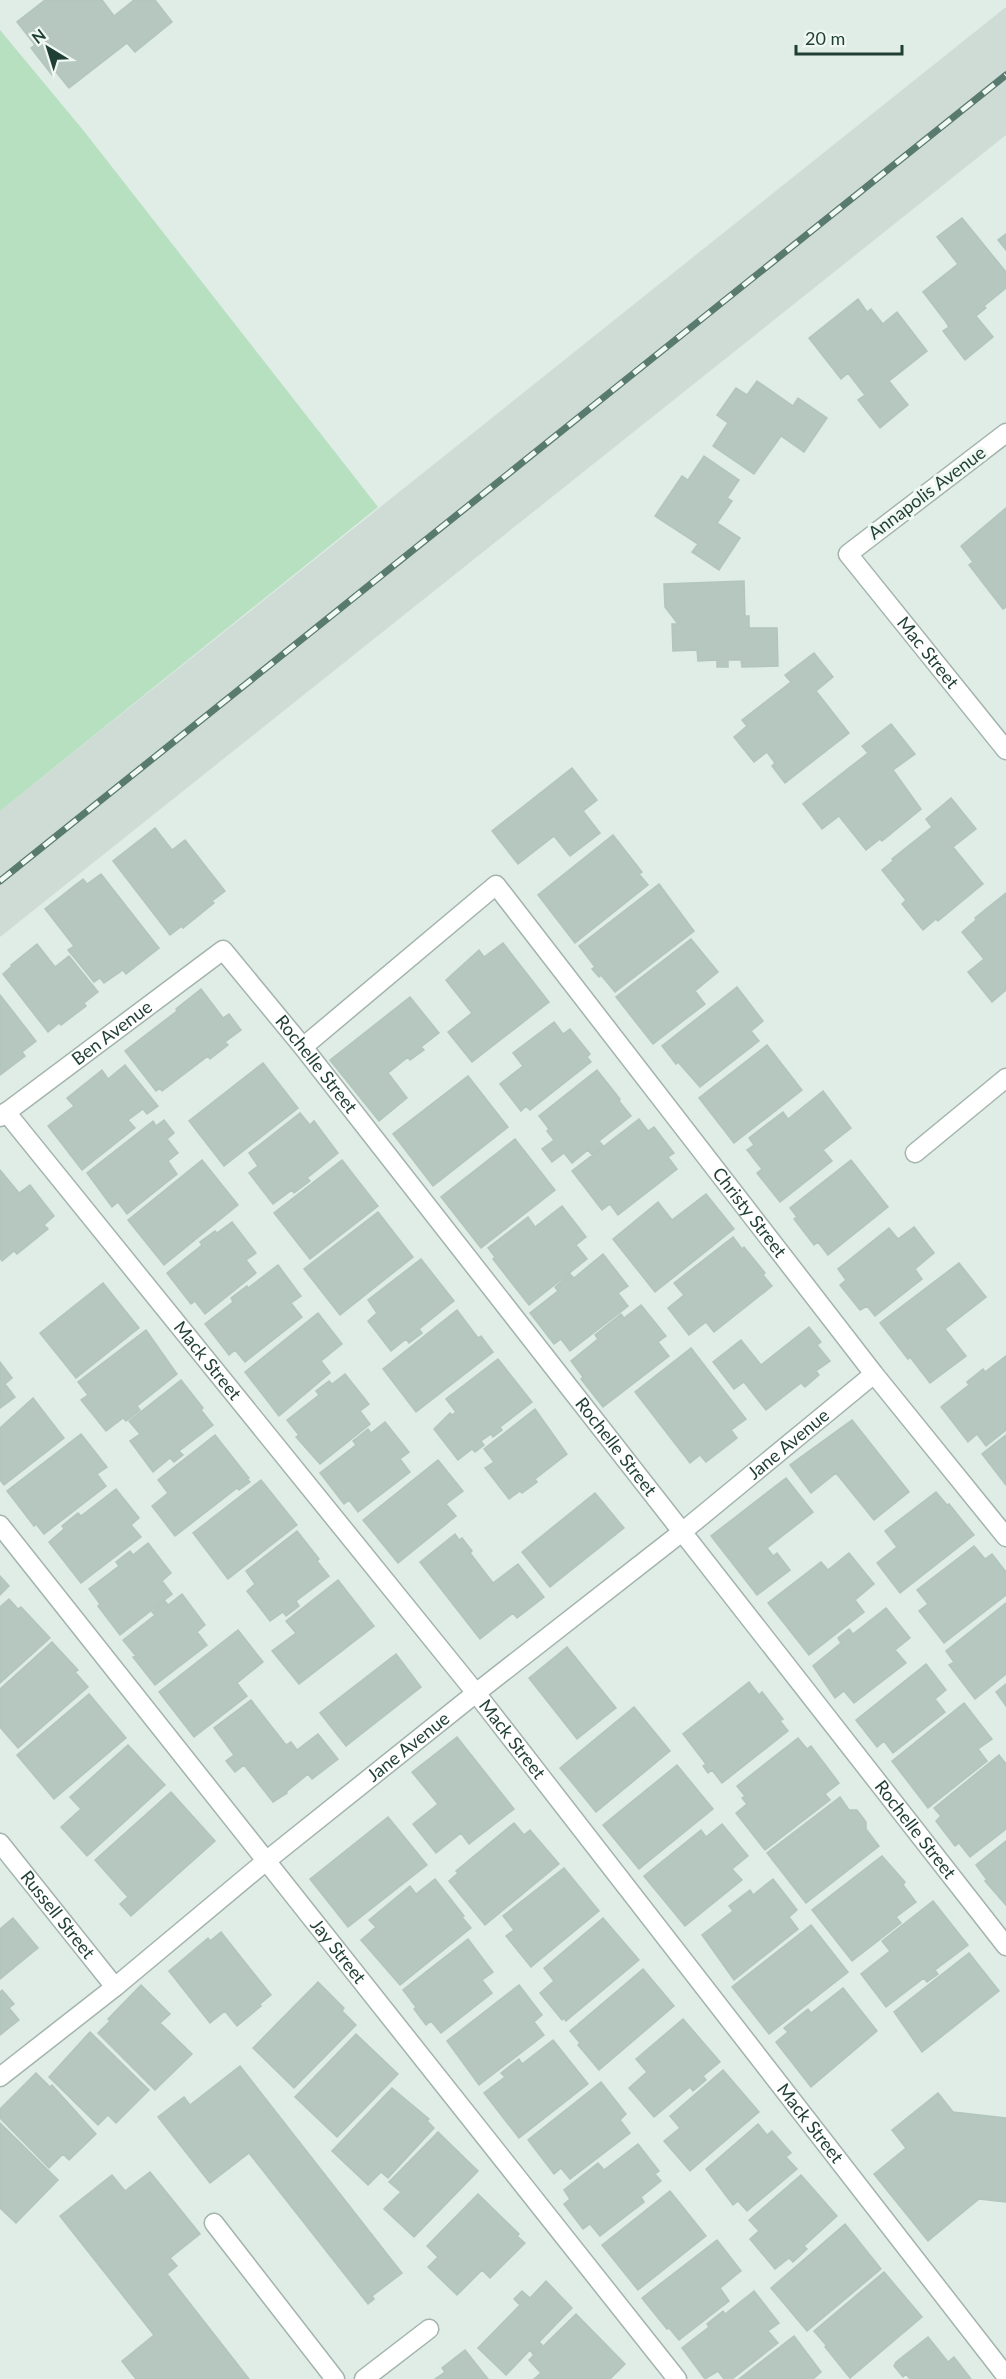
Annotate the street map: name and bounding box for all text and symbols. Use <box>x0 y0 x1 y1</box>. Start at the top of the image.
north arrow <box>18 18 78 78</box>
scale bar <box>796 18 902 56</box>
text: N <box>28 25 49 47</box>
text: 20 m <box>805 27 845 49</box>
street label: Annapolis Avenue <box>863 441 989 544</box>
street label: Mac Street <box>893 612 964 693</box>
street label: Ben Avenue <box>67 995 156 1069</box>
street label: Rochelle Street <box>271 1010 363 1118</box>
street label: Christy Street <box>708 1162 792 1262</box>
street label: Mack Street <box>170 1316 247 1405</box>
street label: Rochelle Street <box>571 1393 662 1500</box>
street label: Jane Avenue <box>742 1404 833 1484</box>
street label: Mack Street <box>475 1694 551 1784</box>
street label: Jane Avenue <box>362 1707 453 1786</box>
street label: Rochelle Street <box>871 1775 962 1883</box>
street label: Russell Street <box>16 1866 100 1963</box>
street label: Jay Street <box>306 1914 372 1988</box>
street label: Mack Street <box>773 2078 849 2168</box>

